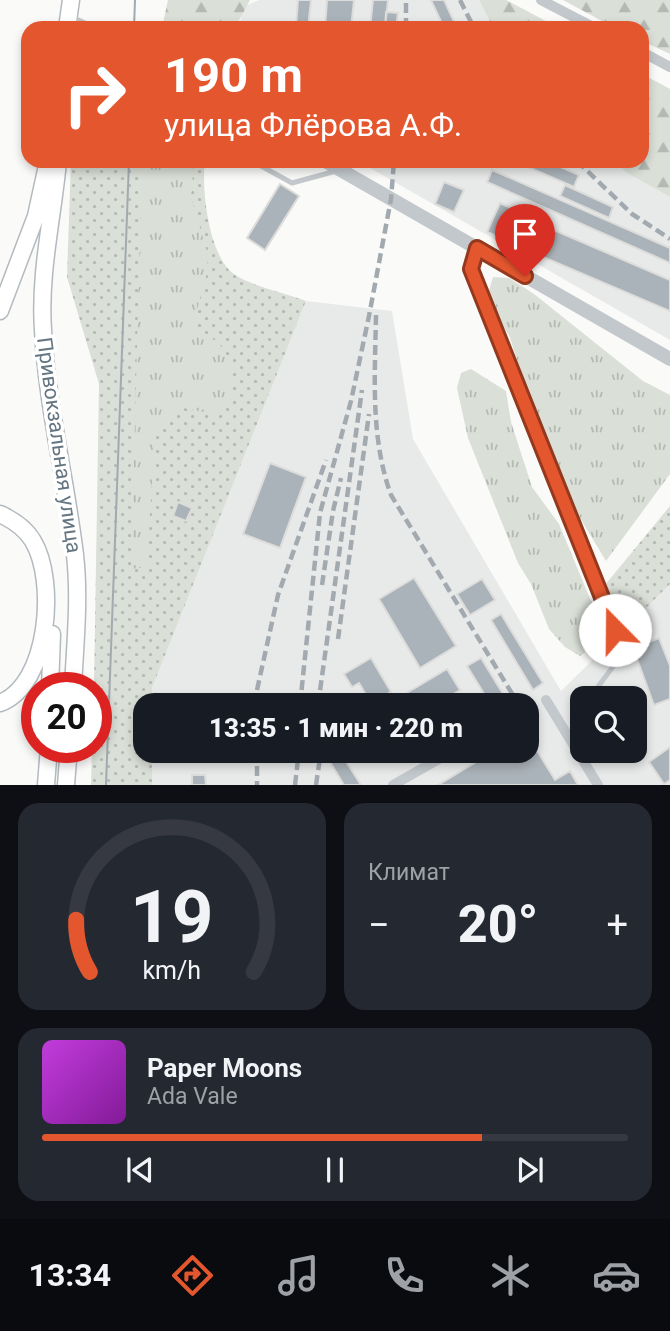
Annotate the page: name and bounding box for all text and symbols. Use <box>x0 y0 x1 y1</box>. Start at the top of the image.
text: 190 m <box>164 47 303 104</box>
icon: right <box>49 49 140 140</box>
text: улица Флёрова А.Ф. <box>164 106 462 144</box>
pin <box>495 204 555 276</box>
icon: arrive <box>506 215 544 253</box>
street label: Привокзальная улица <box>32 335 86 555</box>
position arrow <box>578 593 652 667</box>
speed limit sign: 20 <box>21 672 112 763</box>
map controls <box>570 686 647 763</box>
button: search <box>570 686 647 763</box>
text: 13:35 · 1 мин · 220 m <box>209 713 463 743</box>
text: Климат <box>368 859 450 886</box>
text: 19 <box>130 875 214 961</box>
text: 20° <box>458 894 538 955</box>
text: − <box>368 903 390 947</box>
text: + <box>606 903 628 947</box>
text: km/h <box>143 956 201 985</box>
text: Paper Moons <box>147 1053 302 1083</box>
text: Ada Vale <box>147 1083 238 1110</box>
icon: previous <box>121 1151 159 1189</box>
icon: pause <box>316 1151 354 1189</box>
icon: next <box>511 1151 549 1189</box>
icon: directions <box>168 1251 217 1300</box>
icon: music <box>274 1251 323 1300</box>
icon: phone <box>380 1251 429 1300</box>
icon: climate <box>486 1251 535 1300</box>
icon: car <box>592 1251 641 1300</box>
text: 13:34 <box>29 1256 111 1294</box>

